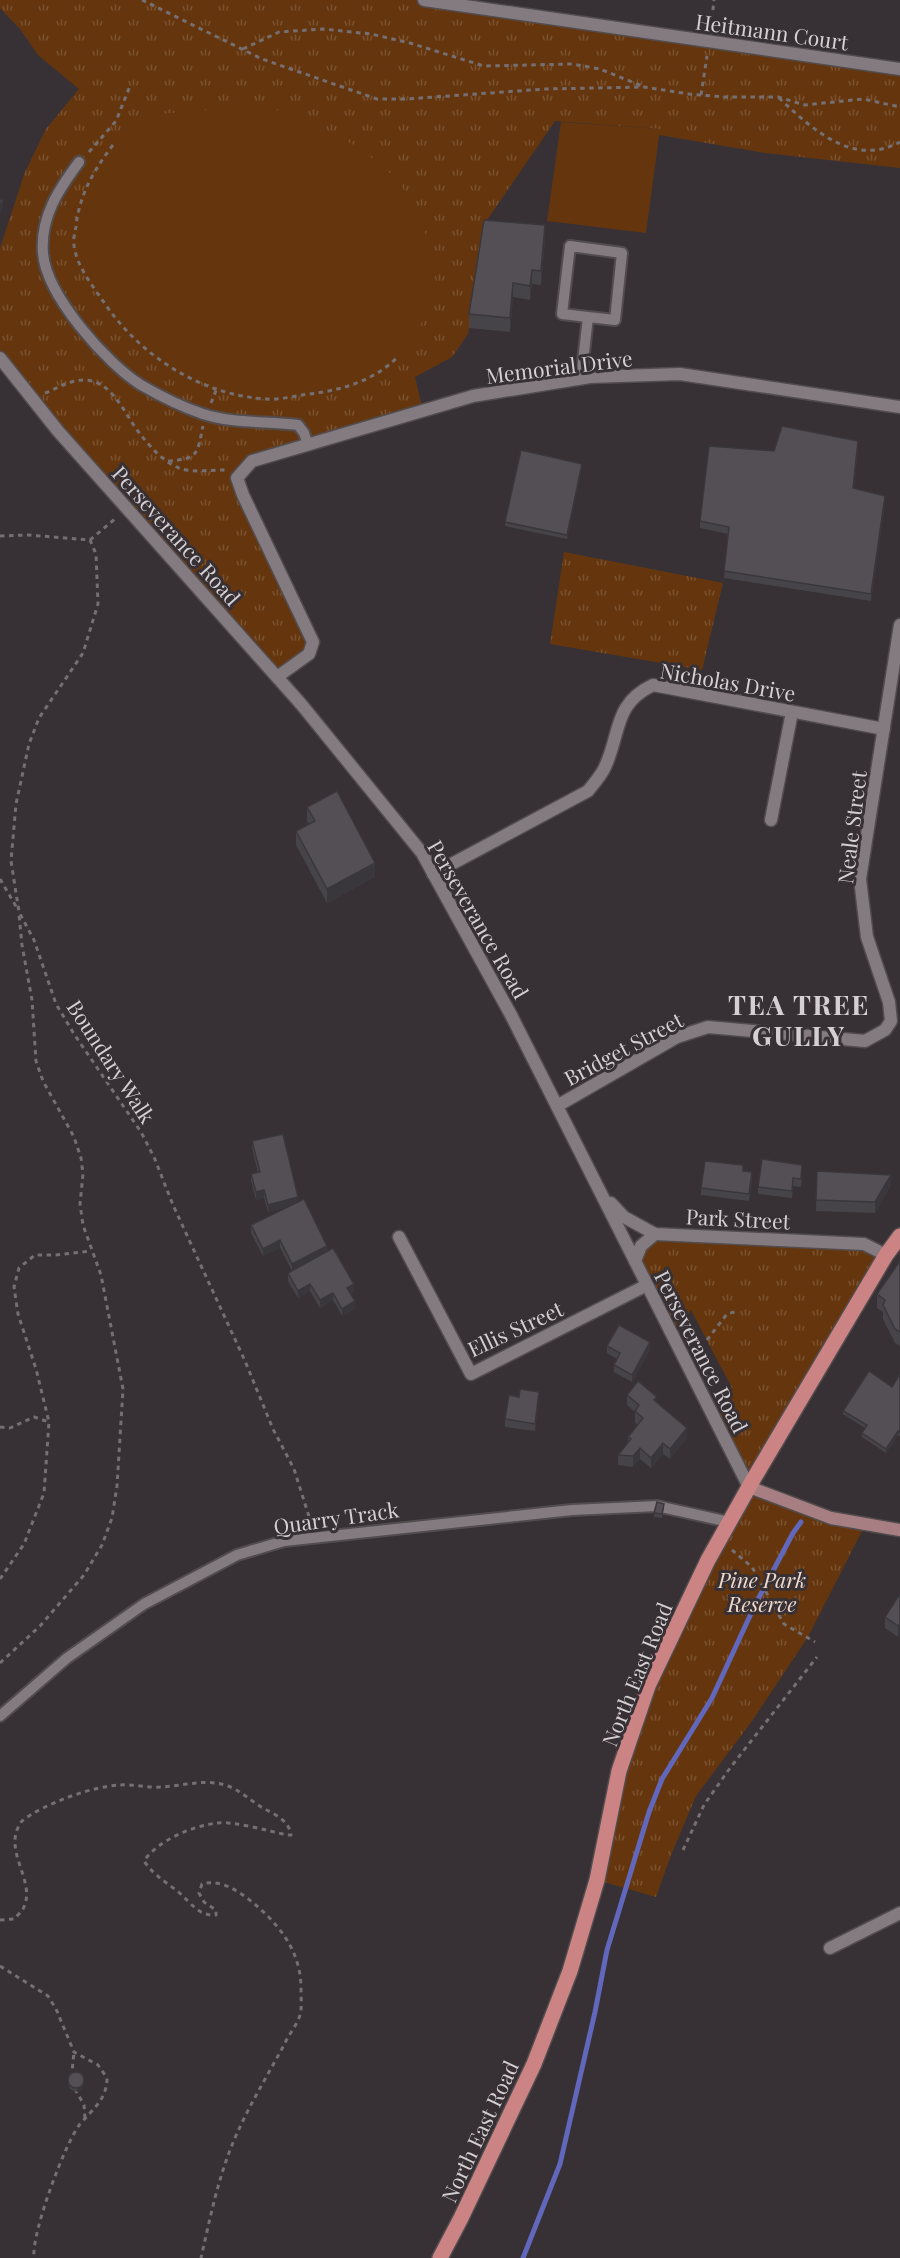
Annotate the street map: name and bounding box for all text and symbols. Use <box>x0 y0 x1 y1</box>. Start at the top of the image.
street label: Heitmann Court <box>694 6 851 56</box>
street label: Memorial Drive <box>484 343 634 389</box>
street label: Perseverance Road <box>107 459 247 611</box>
street label: Nicholas Drive <box>658 655 798 707</box>
street label: Neale Street <box>830 768 872 885</box>
street label: Perseverance Road <box>422 835 536 1003</box>
district label: TEA TREE GULLY <box>728 986 870 1053</box>
street label: Boundary Walk <box>62 994 163 1128</box>
street label: Bridget Street <box>559 1005 688 1091</box>
street label: Park Street <box>685 1201 791 1235</box>
street label: Perseverance Road <box>649 1265 755 1437</box>
street label: Ellis Street <box>463 1294 568 1362</box>
street label: Quarry Track <box>272 1494 401 1540</box>
park label: Pine Park Reserve <box>717 1565 806 1617</box>
street label: North East Road <box>594 1598 678 1750</box>
street label: North East Road <box>434 2056 524 2206</box>

